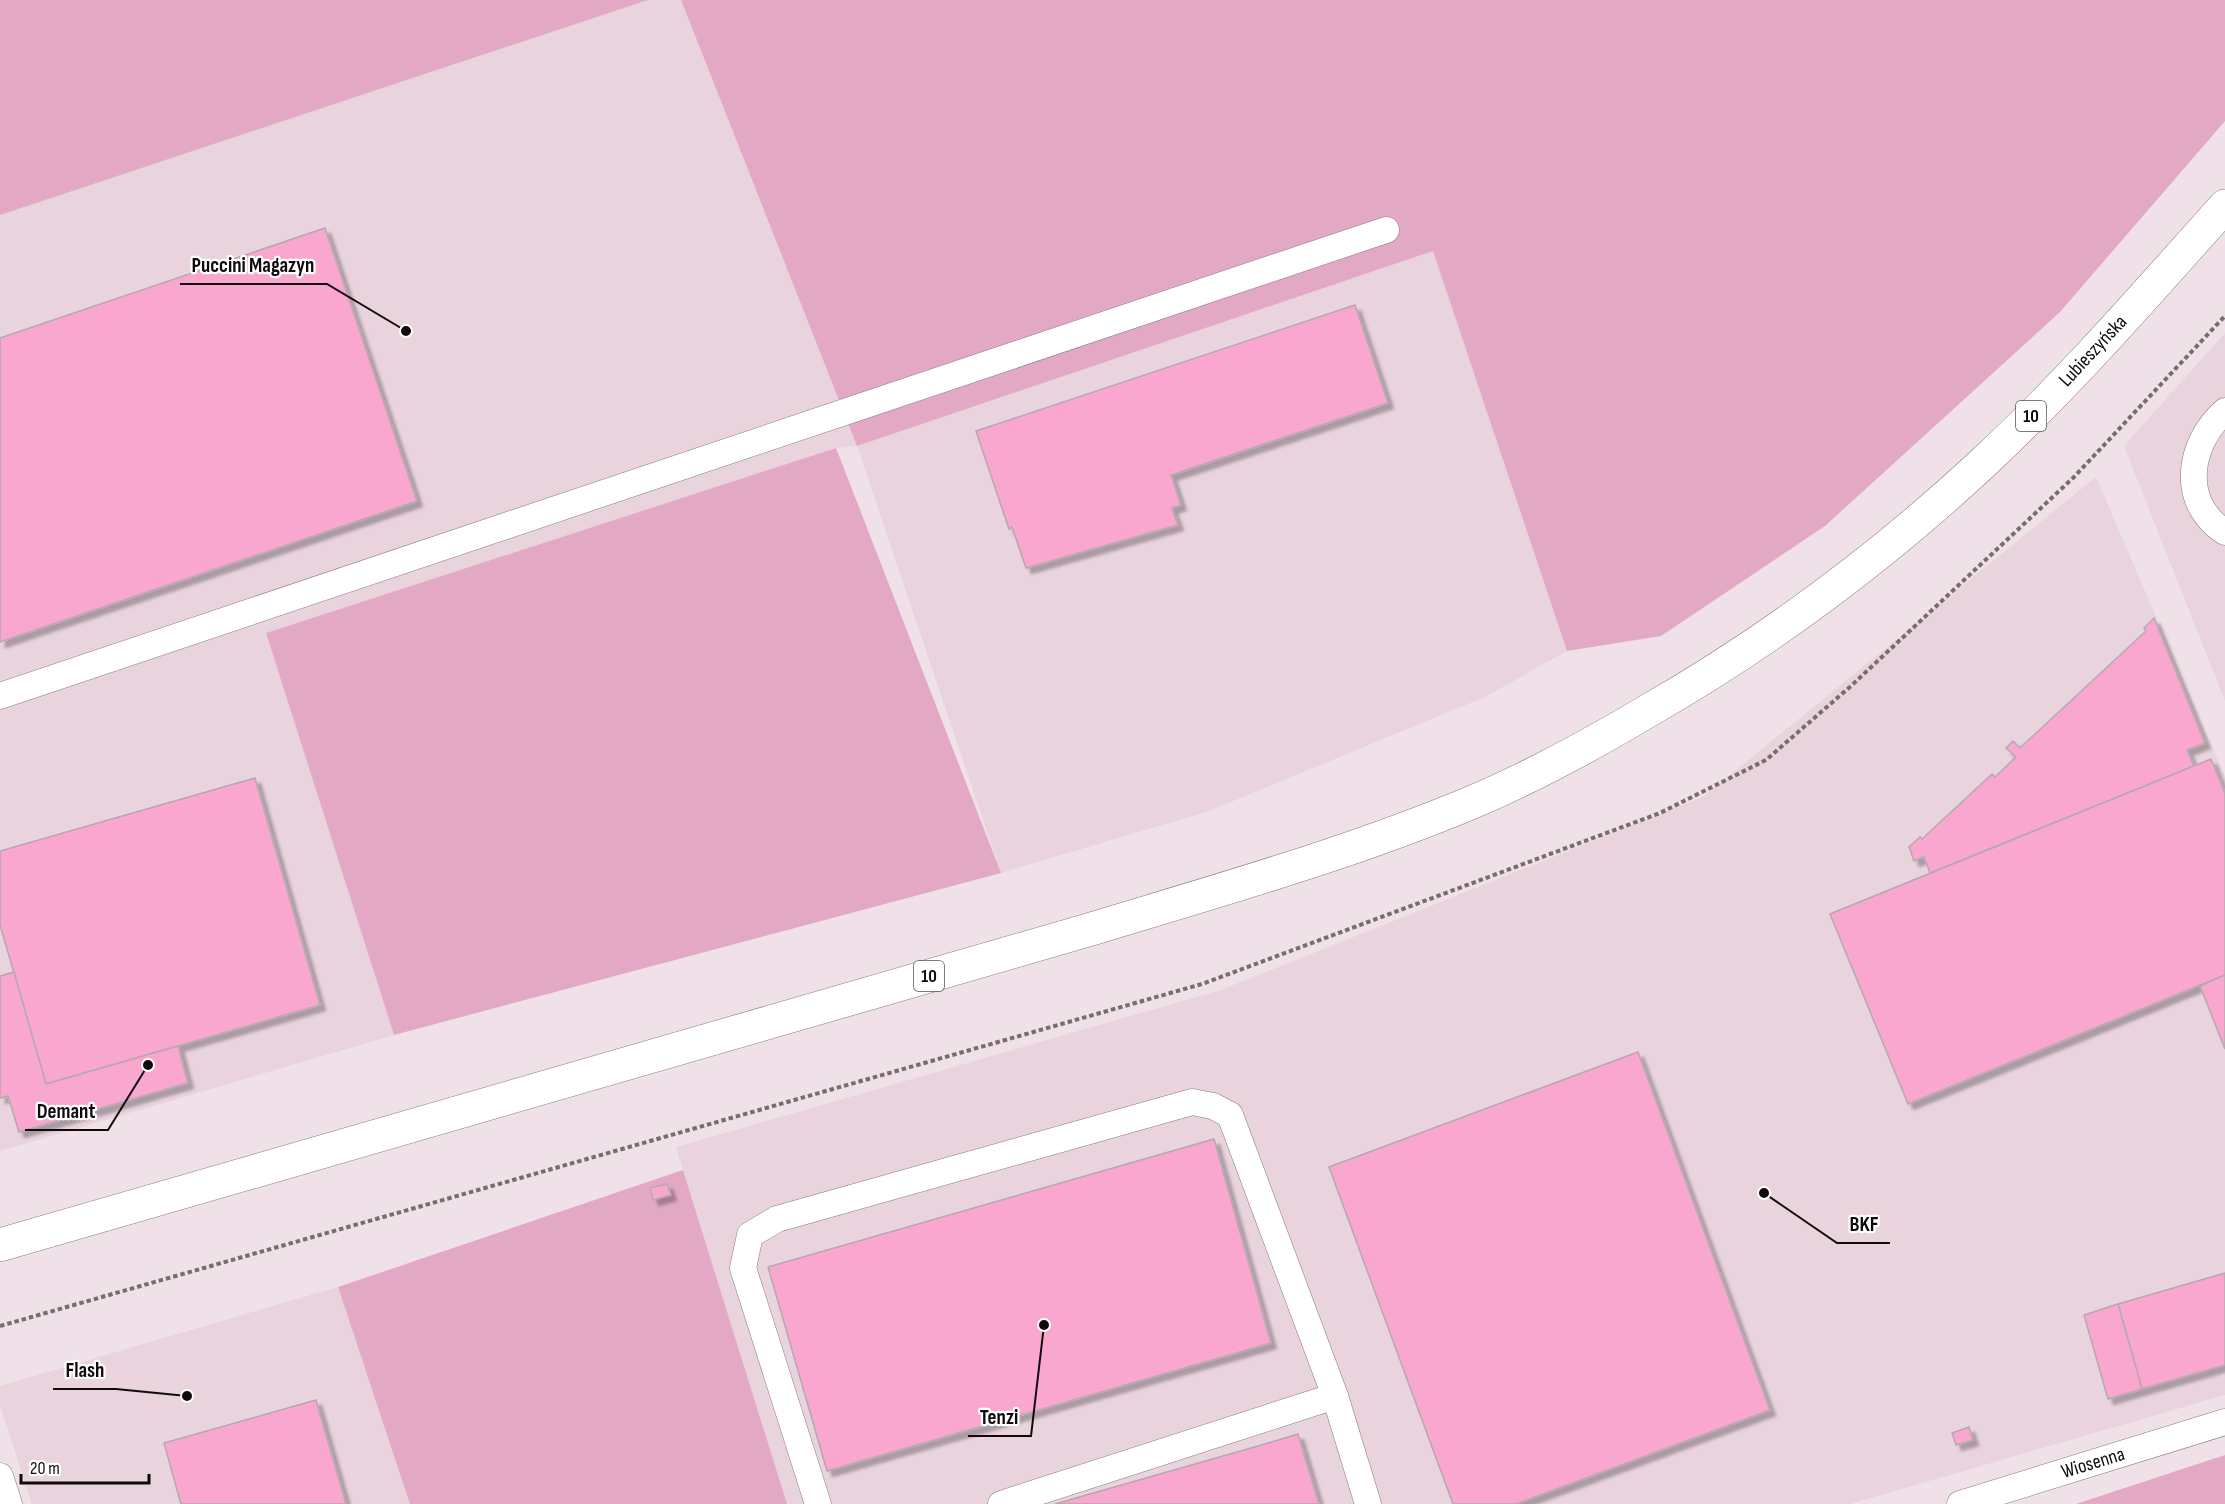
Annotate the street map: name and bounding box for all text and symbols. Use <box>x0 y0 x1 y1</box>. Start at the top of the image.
callout: Puccini Magazyn <box>180 245 327 284</box>
text: Puccini Magazyn <box>192 253 314 278</box>
street label: Lubieszyńska <box>2054 310 2132 392</box>
road number: 10 <box>2016 401 2046 431</box>
road number: 10 <box>914 961 944 991</box>
callout: Demant <box>25 1091 108 1130</box>
text: Demant <box>37 1099 95 1124</box>
callout: BKF <box>1837 1204 1890 1243</box>
text: BKF <box>1849 1212 1879 1237</box>
callout: Flash <box>53 1350 116 1389</box>
text: Flash <box>66 1358 104 1383</box>
callout: Tenzi <box>968 1397 1031 1436</box>
text: Tenzi <box>980 1405 1018 1430</box>
street label: Wiosenna <box>2058 1442 2128 1484</box>
scale bar <box>21 1447 148 1485</box>
text: 20 m <box>30 1458 60 1479</box>

